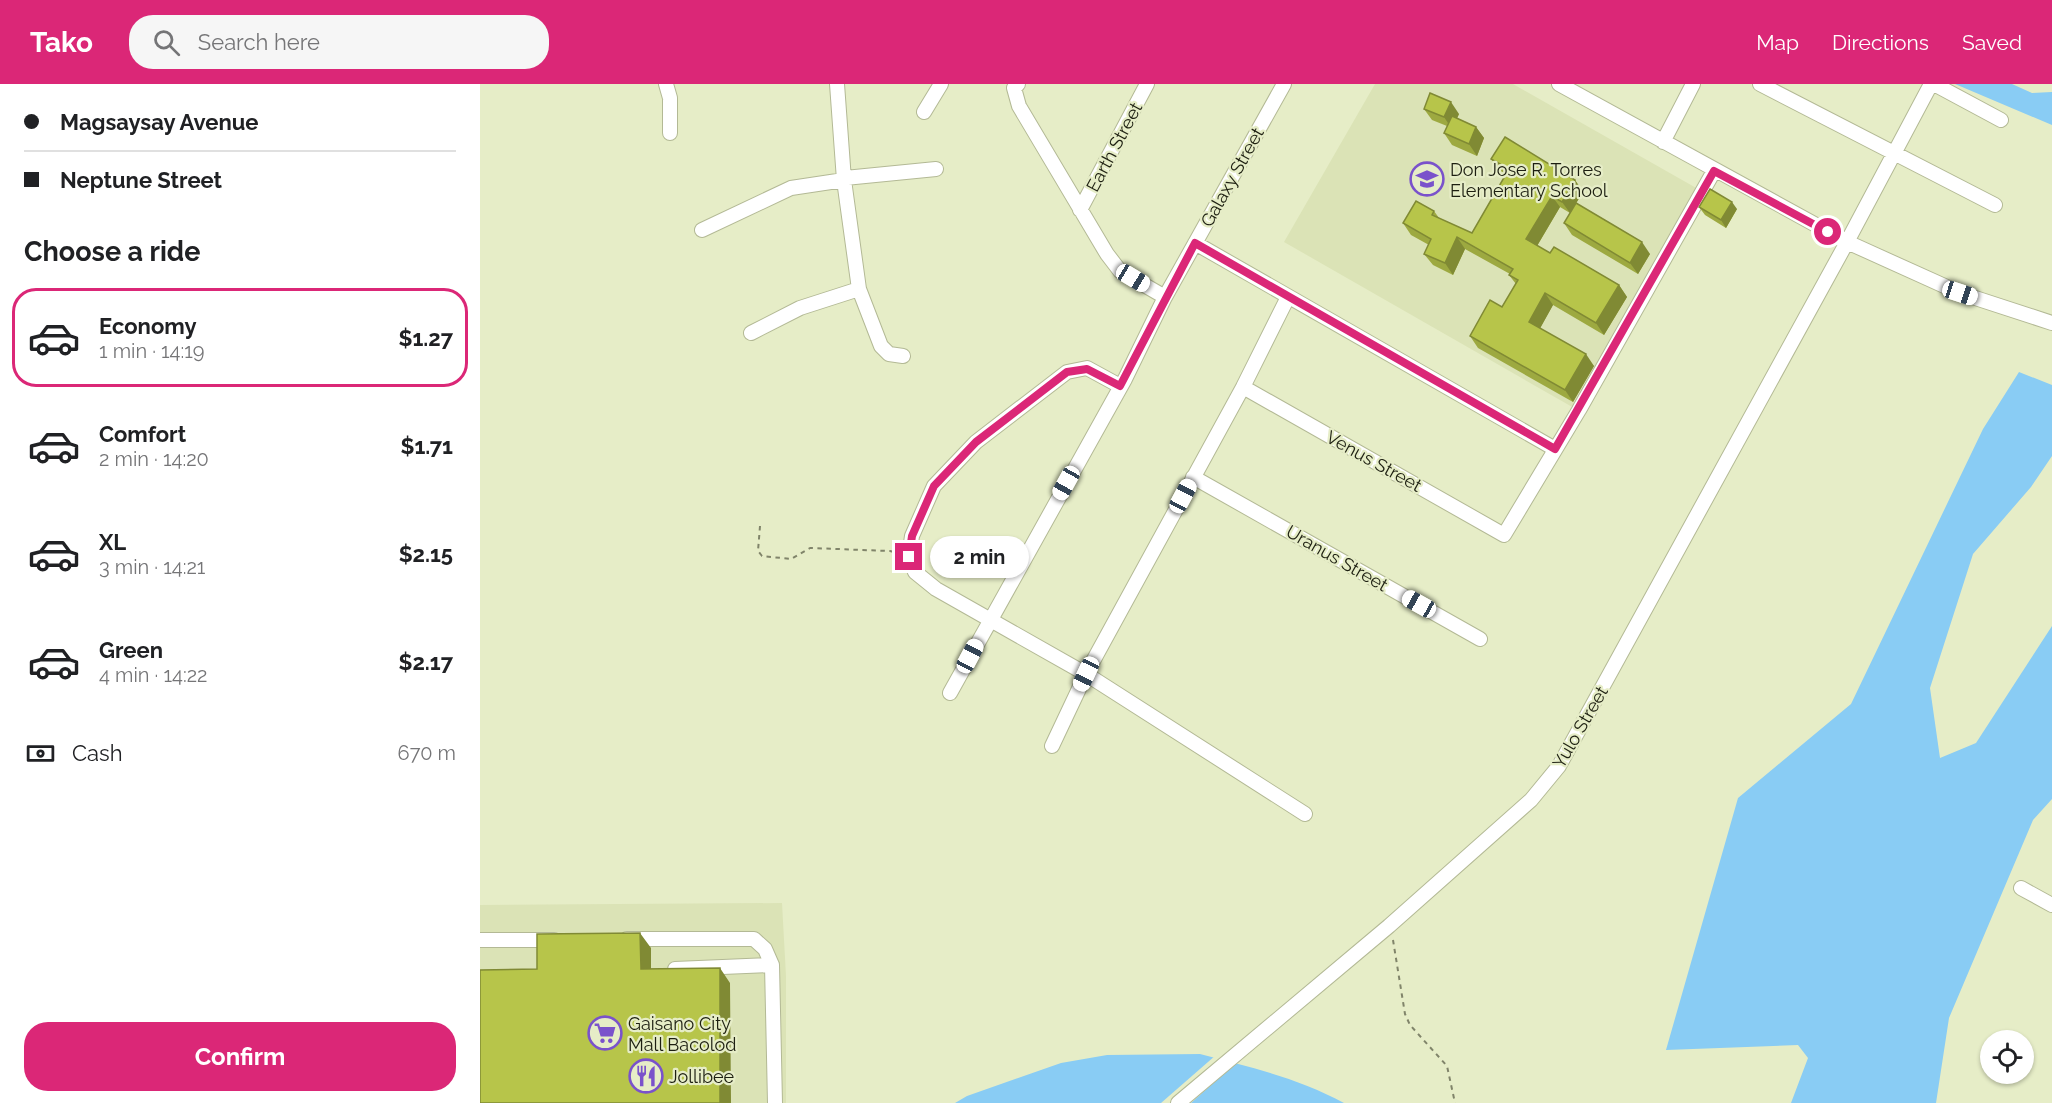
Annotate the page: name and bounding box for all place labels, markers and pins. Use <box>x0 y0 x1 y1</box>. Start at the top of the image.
place label: Don Jose R. Torres Elementary School <box>1450 159 1608 201</box>
school or university icon: Don Jose R. Torres Elementary School <box>1409 161 1445 197</box>
place label: Gaisano City Mall Bacolod <box>628 1013 736 1055</box>
supermarket icon: Gaisano City Mall Bacolod <box>587 1015 623 1051</box>
restaurant icon: Jollibee <box>628 1058 664 1094</box>
place label: Jollibee <box>669 1066 735 1087</box>

